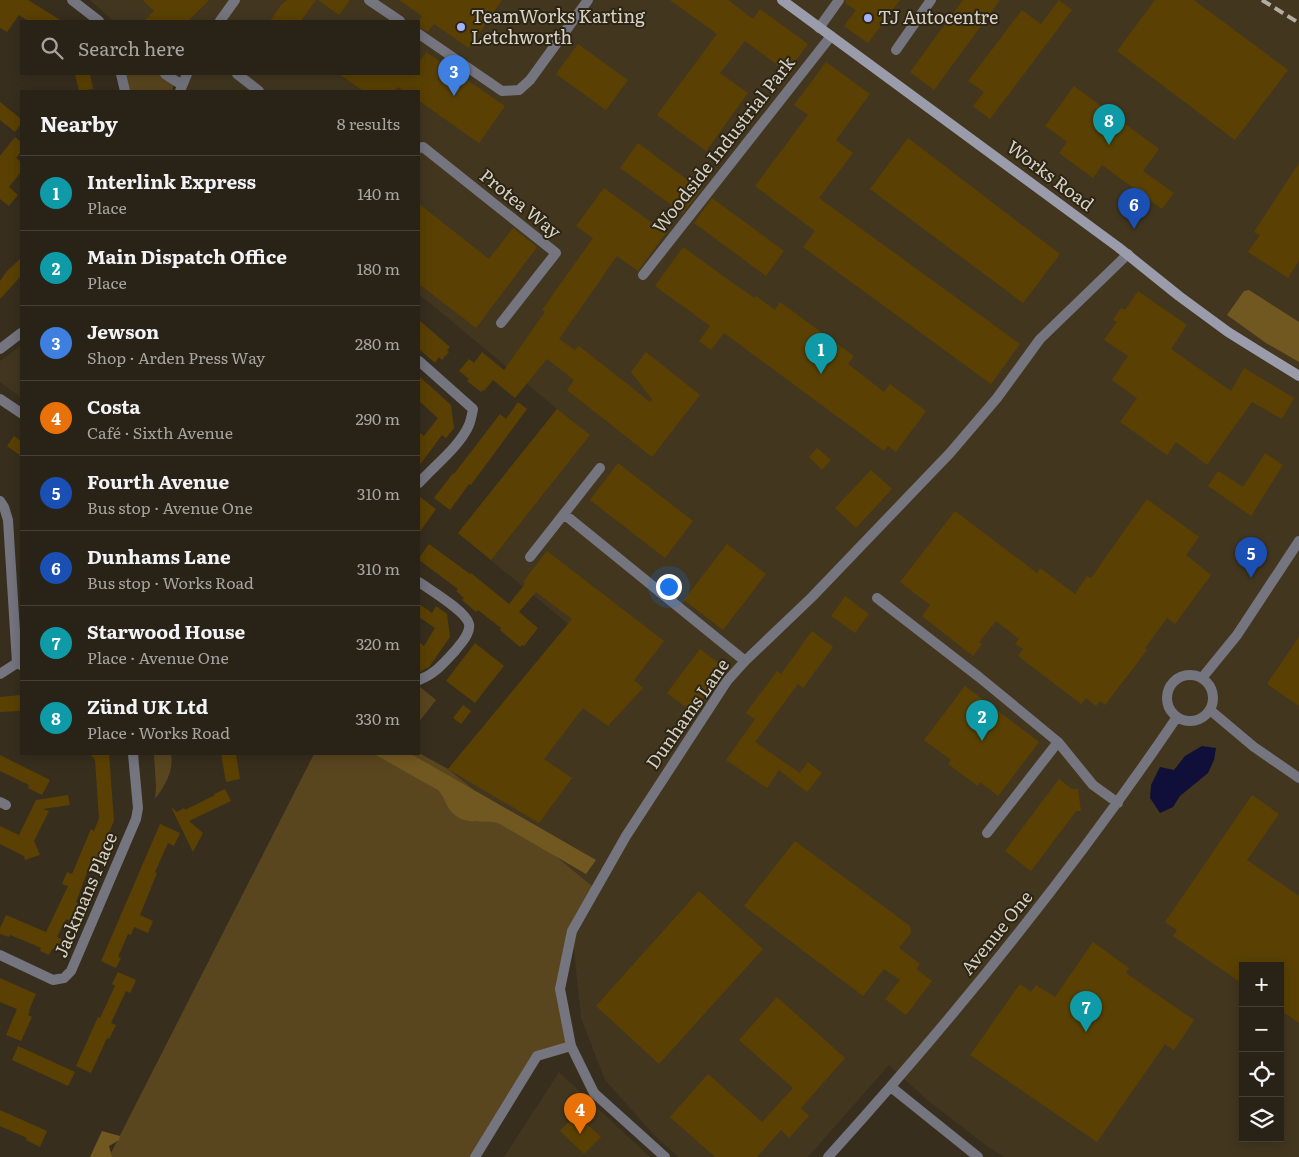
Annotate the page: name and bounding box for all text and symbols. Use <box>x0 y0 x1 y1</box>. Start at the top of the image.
place label: TeamWorks Karting Letchworth <box>471 2 646 50</box>
place label: TJ Autocentre <box>878 3 998 30</box>
marker: TJ Autocentre <box>862 12 874 24</box>
search box <box>20 20 420 75</box>
marker: TeamWorks Karting Letchworth <box>455 21 467 33</box>
icon: search <box>38 34 66 62</box>
text: Search here <box>78 34 185 62</box>
street label: Woodside Industrial Park <box>645 49 801 238</box>
pin: 3 <box>438 55 470 96</box>
pin: 8 <box>1093 104 1125 145</box>
text: Nearby <box>40 107 118 138</box>
text: 8 results <box>337 111 400 135</box>
street label: Works Road <box>1002 133 1100 217</box>
street label: Protea Way <box>474 162 568 244</box>
text: Interlink Express <box>87 167 256 195</box>
text: 1 <box>53 181 59 205</box>
text: 140 m <box>357 181 400 205</box>
pin: 6 <box>1118 188 1150 229</box>
text: Place <box>87 195 127 219</box>
text: Main Dispatch Office <box>87 242 287 270</box>
text: 2 <box>52 256 60 280</box>
text: 180 m <box>357 256 400 280</box>
text: Place <box>87 270 127 294</box>
text: Jewson <box>87 317 159 345</box>
text: 3 <box>52 331 60 355</box>
text: 280 m <box>355 331 400 355</box>
pin: 1 <box>805 333 837 374</box>
text: Shop · Arden Press Way <box>87 345 265 369</box>
text: Costa <box>87 392 141 420</box>
text: 4 <box>51 406 61 430</box>
text: 290 m <box>356 406 400 430</box>
text: Café · Sixth Avenue <box>87 420 233 444</box>
text: Fourth Avenue <box>87 467 229 495</box>
text: 5 <box>52 481 60 505</box>
text: 310 m <box>357 481 400 505</box>
text: Bus stop · Avenue One <box>87 495 253 519</box>
pin: 5 <box>1235 537 1267 578</box>
text: Dunhams Lane <box>87 542 231 570</box>
text: 6 <box>51 556 61 580</box>
text: 310 m <box>357 556 400 580</box>
text: Bus stop · Works Road <box>87 570 254 594</box>
your location <box>656 574 682 600</box>
text: Starwood House <box>87 617 245 645</box>
text: 7 <box>52 631 60 655</box>
text: 320 m <box>356 631 400 655</box>
text: Place · Avenue One <box>87 645 229 669</box>
street label: Dunhams Lane <box>639 652 735 774</box>
text: Zünd UK Ltd <box>87 692 208 720</box>
pin: 2 <box>966 700 998 741</box>
text: 8 <box>51 706 61 730</box>
text: 330 m <box>355 706 400 730</box>
text: Place · Works Road <box>87 720 230 744</box>
street label: Jackmans Place <box>46 828 123 961</box>
street label: Avenue One <box>953 884 1038 980</box>
map controls <box>1239 962 1284 1142</box>
button: + <box>1239 962 1284 1007</box>
pin: 7 <box>1070 991 1102 1032</box>
button: − <box>1239 1007 1284 1052</box>
button: locate <box>1239 1052 1284 1097</box>
pin: 4 <box>564 1093 596 1134</box>
button: layers <box>1239 1097 1284 1142</box>

